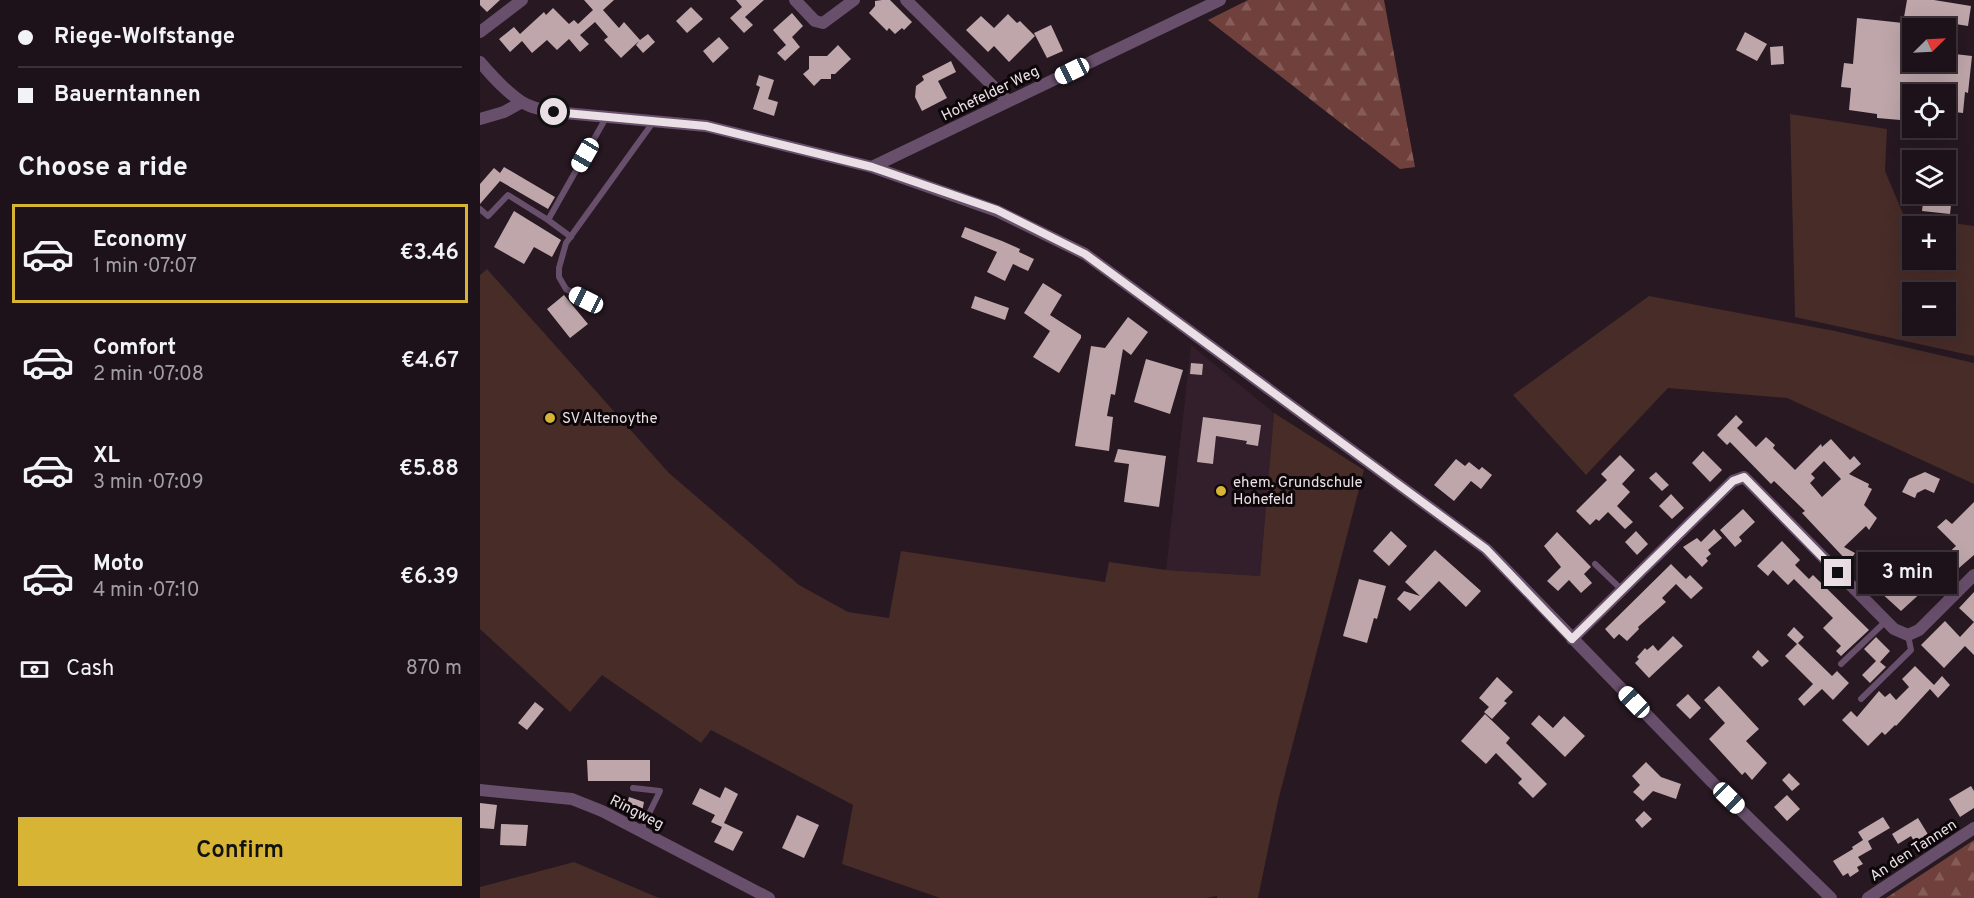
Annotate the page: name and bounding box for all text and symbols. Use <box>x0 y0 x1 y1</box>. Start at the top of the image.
north arrow <box>1902 18 1956 72</box>
map controls <box>1902 18 1956 336</box>
text: Riege-Wolfstange <box>54 24 235 51</box>
car <box>1052 55 1092 87</box>
street label: Hohefelder Weg <box>939 62 1043 126</box>
text: Bauerntannen <box>54 82 201 109</box>
button: locate <box>1902 84 1956 138</box>
route start <box>540 98 567 125</box>
car <box>568 135 602 175</box>
button: layers <box>1902 150 1956 204</box>
text: Choose a ride <box>18 151 188 185</box>
button: + <box>1902 216 1956 270</box>
icon: car <box>21 227 75 281</box>
text: Economy <box>93 227 187 254</box>
text: €3.46 <box>400 240 459 267</box>
text: 1 min · 07:07 <box>93 254 197 280</box>
button: − <box>1902 282 1956 336</box>
car <box>566 284 606 316</box>
icon: car <box>21 335 75 389</box>
text: Comfort <box>93 335 176 362</box>
text: €4.67 <box>401 348 459 375</box>
text: 2 min · 07:08 <box>93 362 204 388</box>
place label: SV Altenoythe <box>562 410 658 429</box>
marker: SV Altenoythe <box>543 411 557 425</box>
icon: car <box>21 443 75 497</box>
text: XL <box>93 443 120 470</box>
text: €5.88 <box>399 456 459 483</box>
text: 3 min · 07:09 <box>93 470 204 496</box>
place label: ehem. Grundschule Hohefeld <box>1233 474 1363 510</box>
marker: ehem. Grundschule Hohefeld <box>1214 484 1228 498</box>
icon: car <box>21 551 75 605</box>
text: Moto <box>93 551 144 578</box>
callout: 3 min <box>1859 552 1958 594</box>
route end <box>1824 559 1851 586</box>
text: 3 min <box>1882 560 1933 586</box>
text: €6.39 <box>400 564 459 591</box>
text: 4 min · 07:10 <box>93 578 199 604</box>
icon: cash <box>18 653 51 686</box>
text: Cash <box>66 656 115 683</box>
text: 870 m <box>406 656 462 682</box>
car <box>1615 683 1653 721</box>
car <box>1710 779 1748 817</box>
street label: Ringweg <box>606 792 667 835</box>
street label: An den Tannen <box>1867 816 1961 886</box>
button: Confirm <box>18 817 462 886</box>

